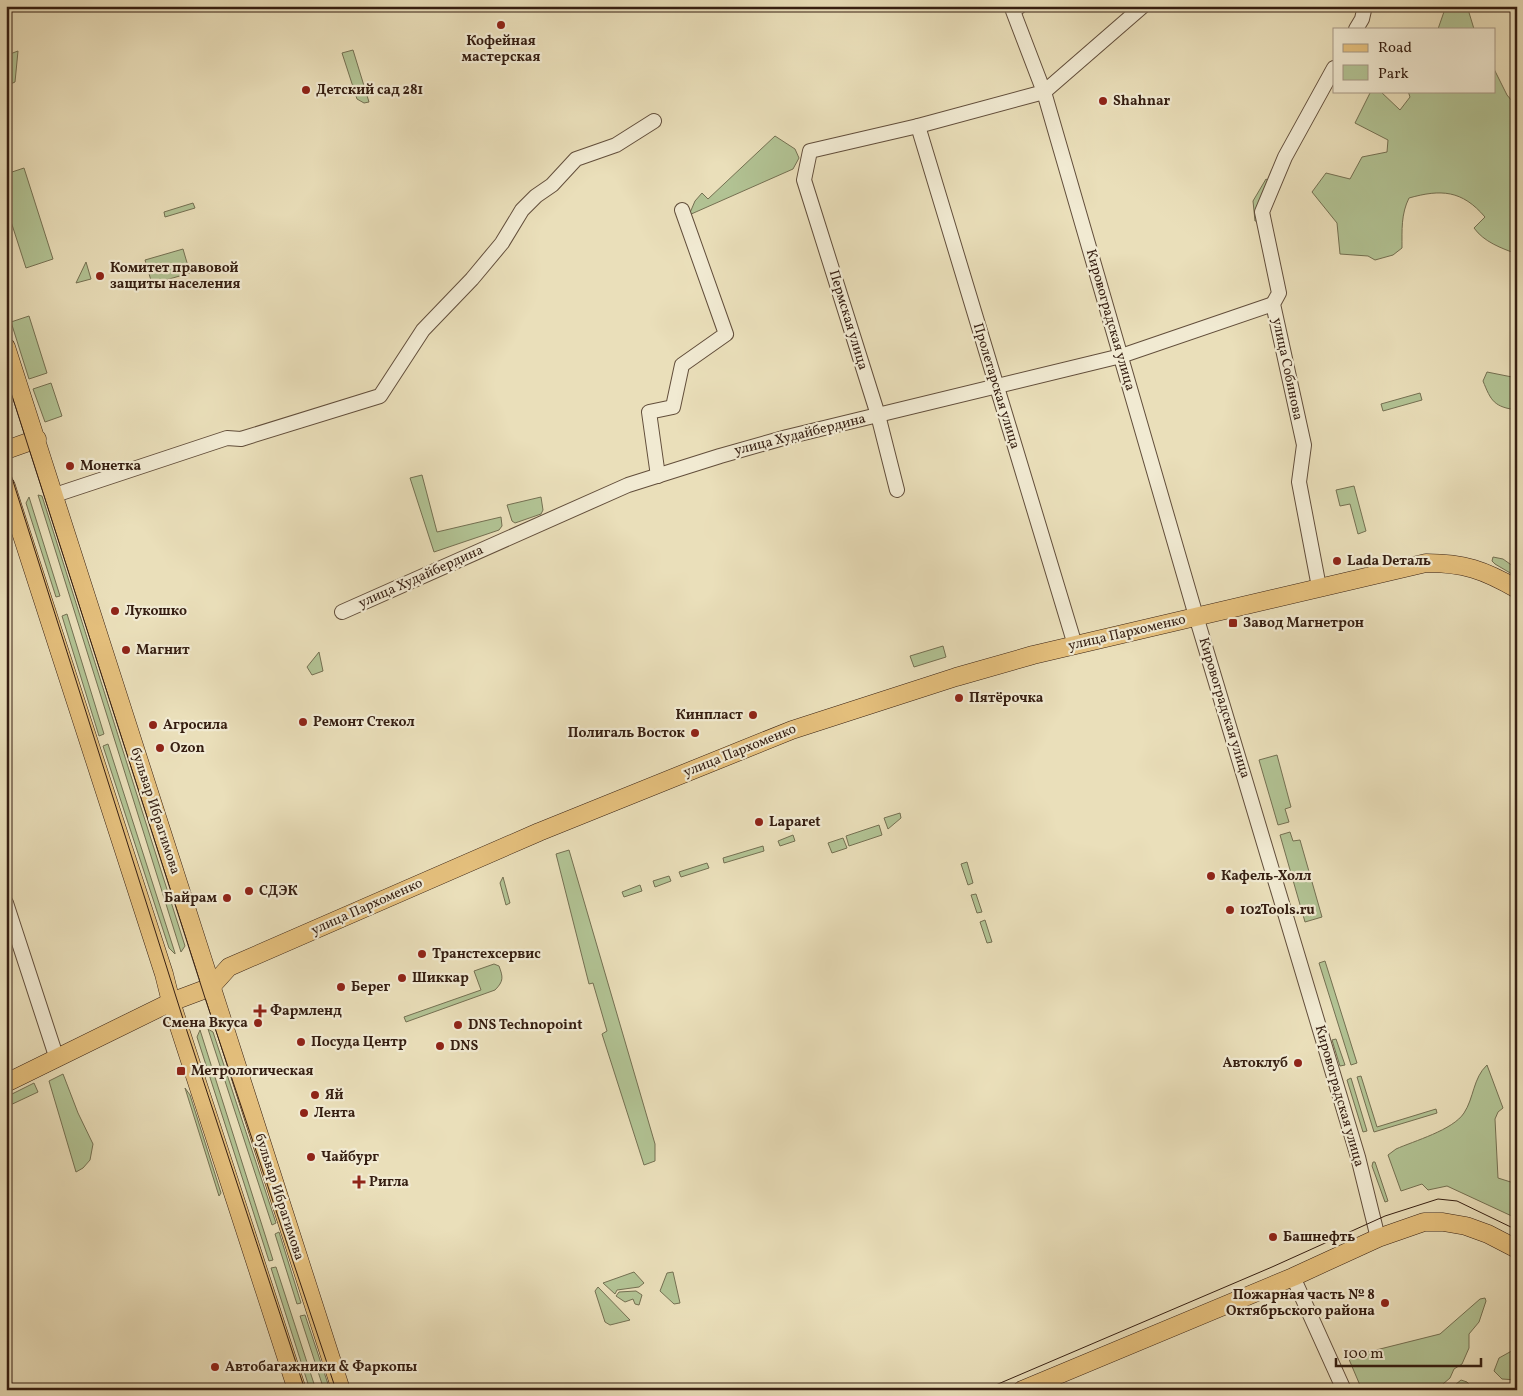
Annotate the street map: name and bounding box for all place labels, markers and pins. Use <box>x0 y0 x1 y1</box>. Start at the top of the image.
marker: Кофейная мастерская <box>495 19 507 31</box>
place label: Кофейная мастерская <box>462 32 540 67</box>
place label: Детский сад 281 <box>316 81 423 100</box>
marker: Детский сад 281 <box>300 84 312 96</box>
place label: Shahnar <box>1113 92 1171 111</box>
marker: Shahnar <box>1097 95 1109 107</box>
place label: Комитет правовой защиты населения <box>110 259 240 294</box>
marker: Комитет правовой защиты населения <box>94 270 106 282</box>
place label: Монетка <box>80 457 141 476</box>
marker: Монетка <box>64 460 76 472</box>
place label: Lada Dеталь <box>1347 552 1431 571</box>
marker: Lada Dеталь <box>1331 555 1343 567</box>
place label: Лукошко <box>125 602 187 621</box>
marker: Лукошко <box>109 605 121 617</box>
place label: Завод Магнетрон <box>1243 614 1364 633</box>
marker: Завод Магнетрон <box>1227 617 1239 629</box>
place label: Магнит <box>136 641 190 660</box>
marker: Магнит <box>120 644 132 656</box>
place label: Пятёрочка <box>969 689 1044 708</box>
marker: Пятёрочка <box>953 692 965 704</box>
place label: Кинпласт <box>676 706 743 725</box>
marker: Кинпласт <box>747 709 759 721</box>
place label: Ремонт Стекол <box>313 713 415 732</box>
place label: Агросила <box>163 716 228 735</box>
marker: Ремонт Стекол <box>297 716 309 728</box>
marker: Агросила <box>147 719 159 731</box>
place label: Полигаль Восток <box>568 724 686 743</box>
marker: Полигаль Восток <box>689 727 701 739</box>
place label: Ozon <box>170 739 205 758</box>
marker: Ozon <box>154 742 166 754</box>
place label: Laparet <box>769 813 821 832</box>
marker: Laparet <box>753 816 765 828</box>
place label: Кафель-Холл <box>1221 867 1311 886</box>
marker: Кафель-Холл <box>1205 870 1217 882</box>
place label: СДЭК <box>259 882 298 901</box>
marker: СДЭК <box>243 885 255 897</box>
place label: Байрам <box>164 889 218 908</box>
marker: Байрам <box>221 892 233 904</box>
place label: 102Tools.ru <box>1240 901 1315 920</box>
marker: 102Tools.ru <box>1224 904 1236 916</box>
place label: Транстехсервис <box>432 945 541 964</box>
marker: Транстехсервис <box>416 948 428 960</box>
place label: Шиккар <box>412 969 469 988</box>
marker: Шиккар <box>396 972 408 984</box>
place label: Берег <box>351 978 390 997</box>
marker: Берег <box>335 981 347 993</box>
place label: Фармленд <box>270 1002 342 1021</box>
marker: Фармленд <box>254 1005 266 1017</box>
place label: Смена Вкуса <box>163 1014 248 1033</box>
place label: DNS Technopoint <box>468 1016 582 1035</box>
marker: Смена Вкуса <box>252 1017 264 1029</box>
marker: DNS Technopoint <box>452 1019 464 1031</box>
place label: Посуда Центр <box>311 1033 407 1052</box>
marker: Посуда Центр <box>295 1036 307 1048</box>
place label: DNS <box>450 1037 478 1056</box>
marker: DNS <box>434 1040 446 1052</box>
place label: Автоклуб <box>1223 1054 1288 1073</box>
marker: Автоклуб <box>1292 1057 1304 1069</box>
place label: Метрологическая <box>191 1062 314 1081</box>
marker: Метрологическая <box>175 1065 187 1077</box>
place label: Яй <box>325 1086 343 1105</box>
marker: Яй <box>309 1089 321 1101</box>
place label: Лента <box>314 1104 356 1123</box>
marker: Лента <box>298 1107 310 1119</box>
place label: Чайбург <box>321 1148 379 1167</box>
marker: Чайбург <box>305 1151 317 1163</box>
place label: Ригла <box>369 1173 409 1192</box>
marker: Ригла <box>353 1176 365 1188</box>
place label: Башнефть <box>1283 1228 1355 1247</box>
marker: Башнефть <box>1267 1231 1279 1243</box>
place label: Пожарная часть № 8 Октябрьского района <box>1226 1286 1375 1321</box>
marker: Пожарная часть № 8 Октябрьского района <box>1379 1297 1391 1309</box>
place label: Автобагажники & Фаркопы <box>225 1358 418 1377</box>
marker: Автобагажники & Фаркопы <box>209 1361 221 1373</box>

